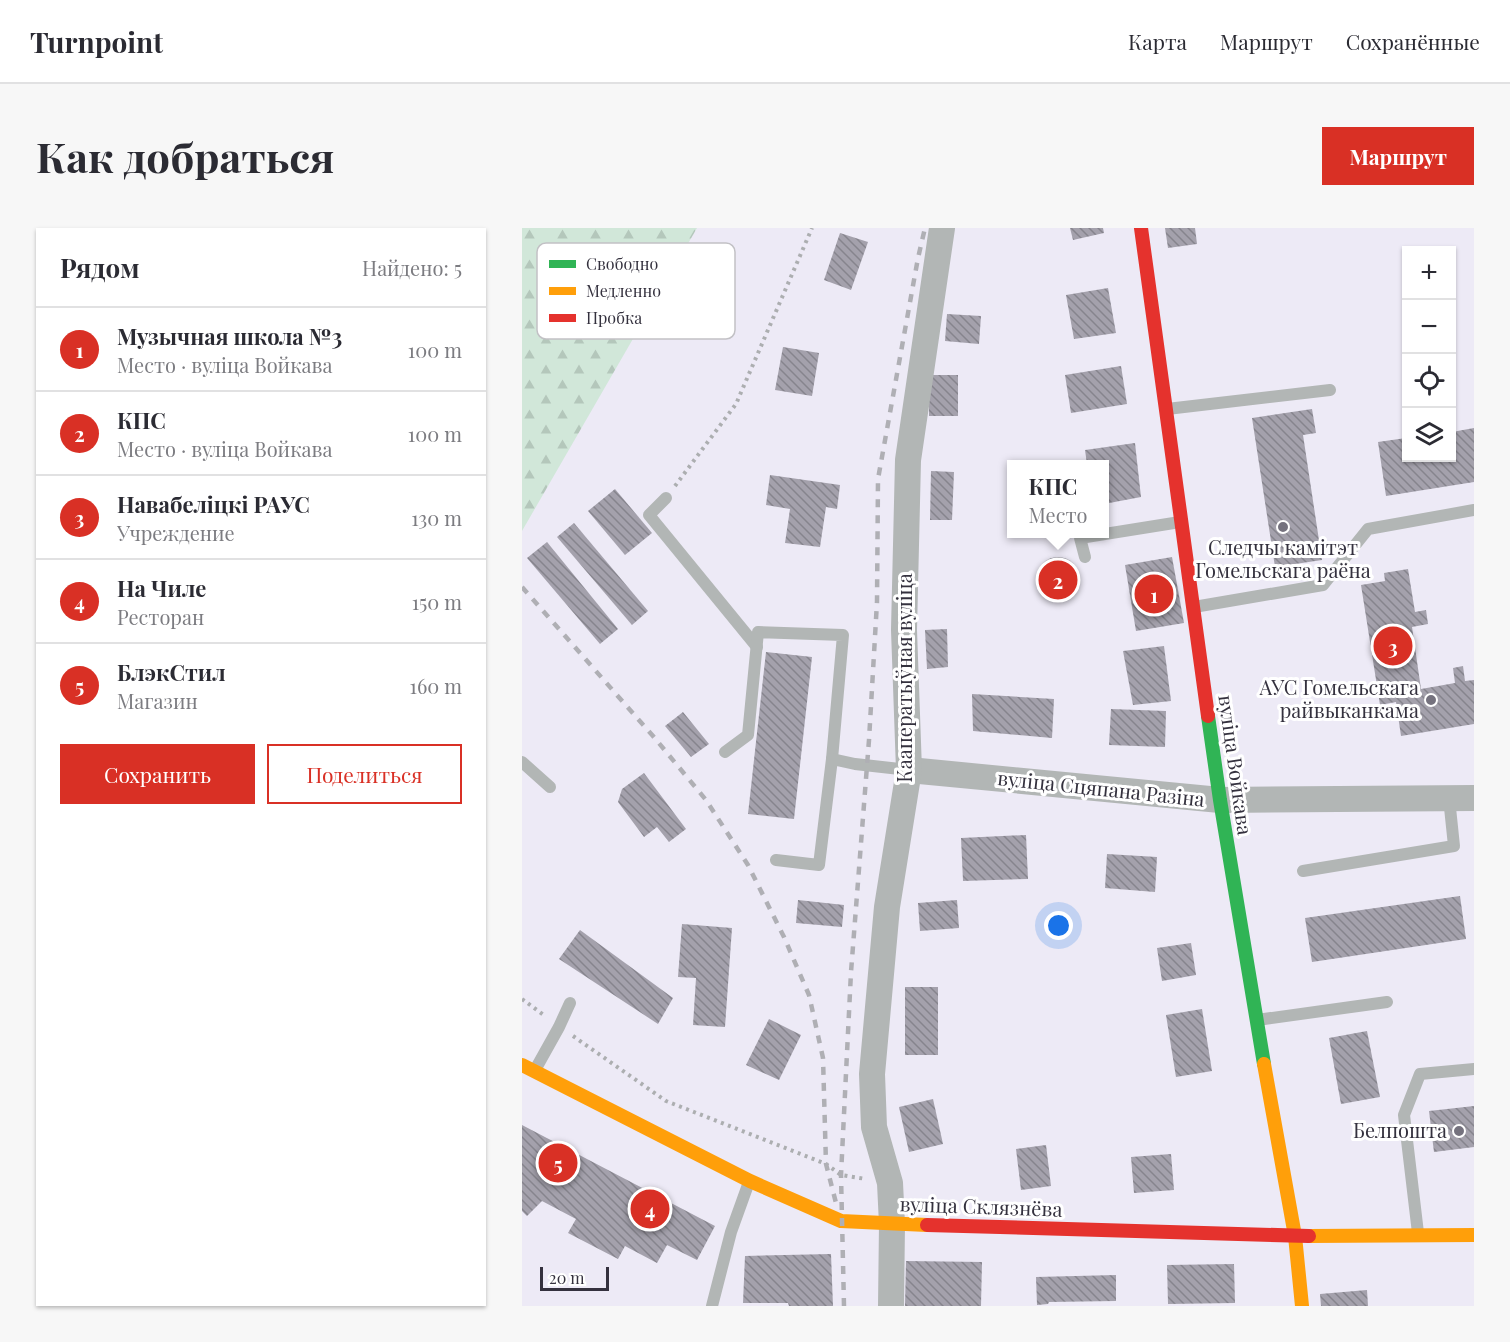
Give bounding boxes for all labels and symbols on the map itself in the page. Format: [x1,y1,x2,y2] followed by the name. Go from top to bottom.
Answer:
[537,243,735,339] legend
[586,253,658,274] text: Свободно
[586,280,661,301] text: Медленно
[586,307,642,328] text: Пробка
[1276,520,1290,534] marker: Следчы камітэт Гомельскага раёна
[1195,533,1371,583] place label: Следчы камітэт Гомельскага раёна
[1038,558,1078,602] pin: 2
[1134,572,1174,616] pin: 1
[890,573,917,783] street label: Кааператыўная вуліца
[1374,624,1412,668] pin: 3
[1258,673,1419,723] place label: АУС Гомельскага райвыканкама
[1213,693,1260,837] street label: вуліца Войкава
[1424,693,1438,707] marker: АУС Гомельскага райвыканкама
[996,763,1206,812] street label: вуліца Сцяпана Разіна
[1044,911,1073,940] your location
[1353,1116,1447,1143] place label: Белпошта
[1452,1124,1466,1138] marker: Белпошта
[538,1140,578,1186] pin: 5
[630,1186,670,1232] pin: 4
[899,1189,1063,1222] street label: вуліца Склязнёва
[540,1264,609,1292] scale bar

